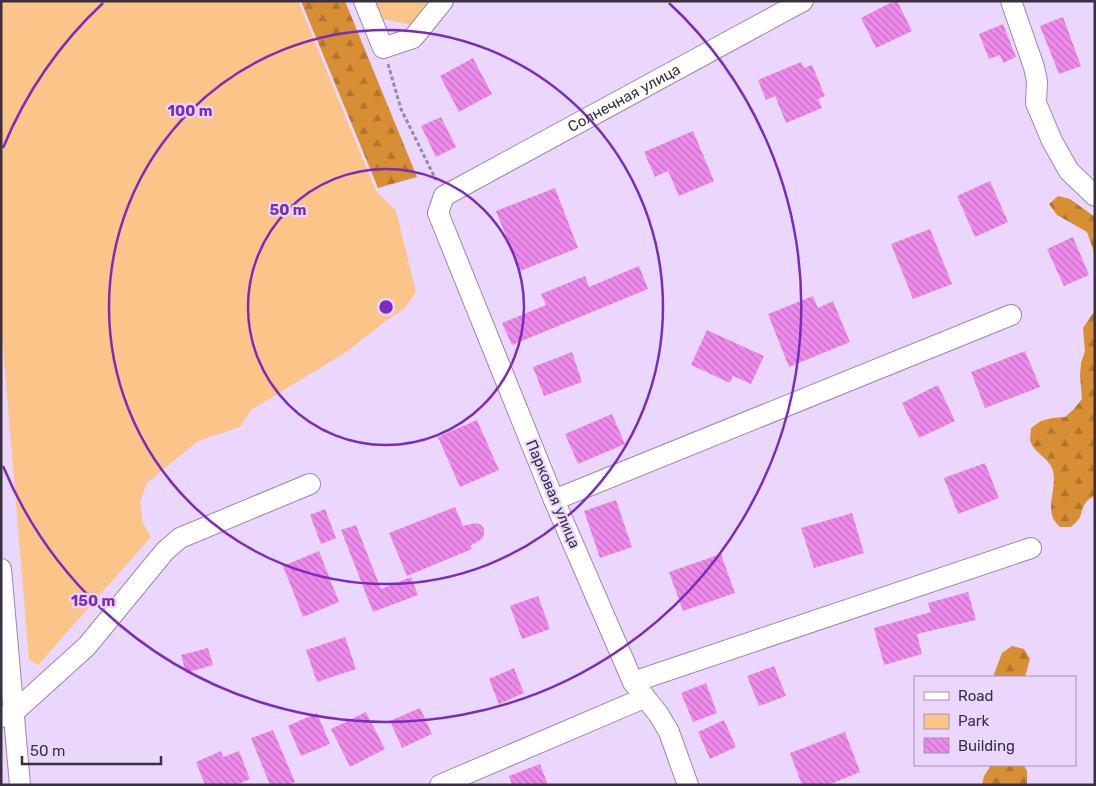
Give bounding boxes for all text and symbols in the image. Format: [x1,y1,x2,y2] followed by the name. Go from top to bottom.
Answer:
[565,60,684,136] street label: Солнечная улица
[168,102,212,120] text: 100 m
[270,201,306,219] text: 50 m
[377,298,395,316] centre of rings
[522,437,584,551] street label: Парковая улица
[71,592,115,610] text: 150 m
[914,676,1076,766] legend
[958,687,994,705] text: Road
[958,712,989,730] text: Park
[22,734,161,766] scale bar
[958,737,1015,755] text: Building
[30,742,65,760] text: 50 m

